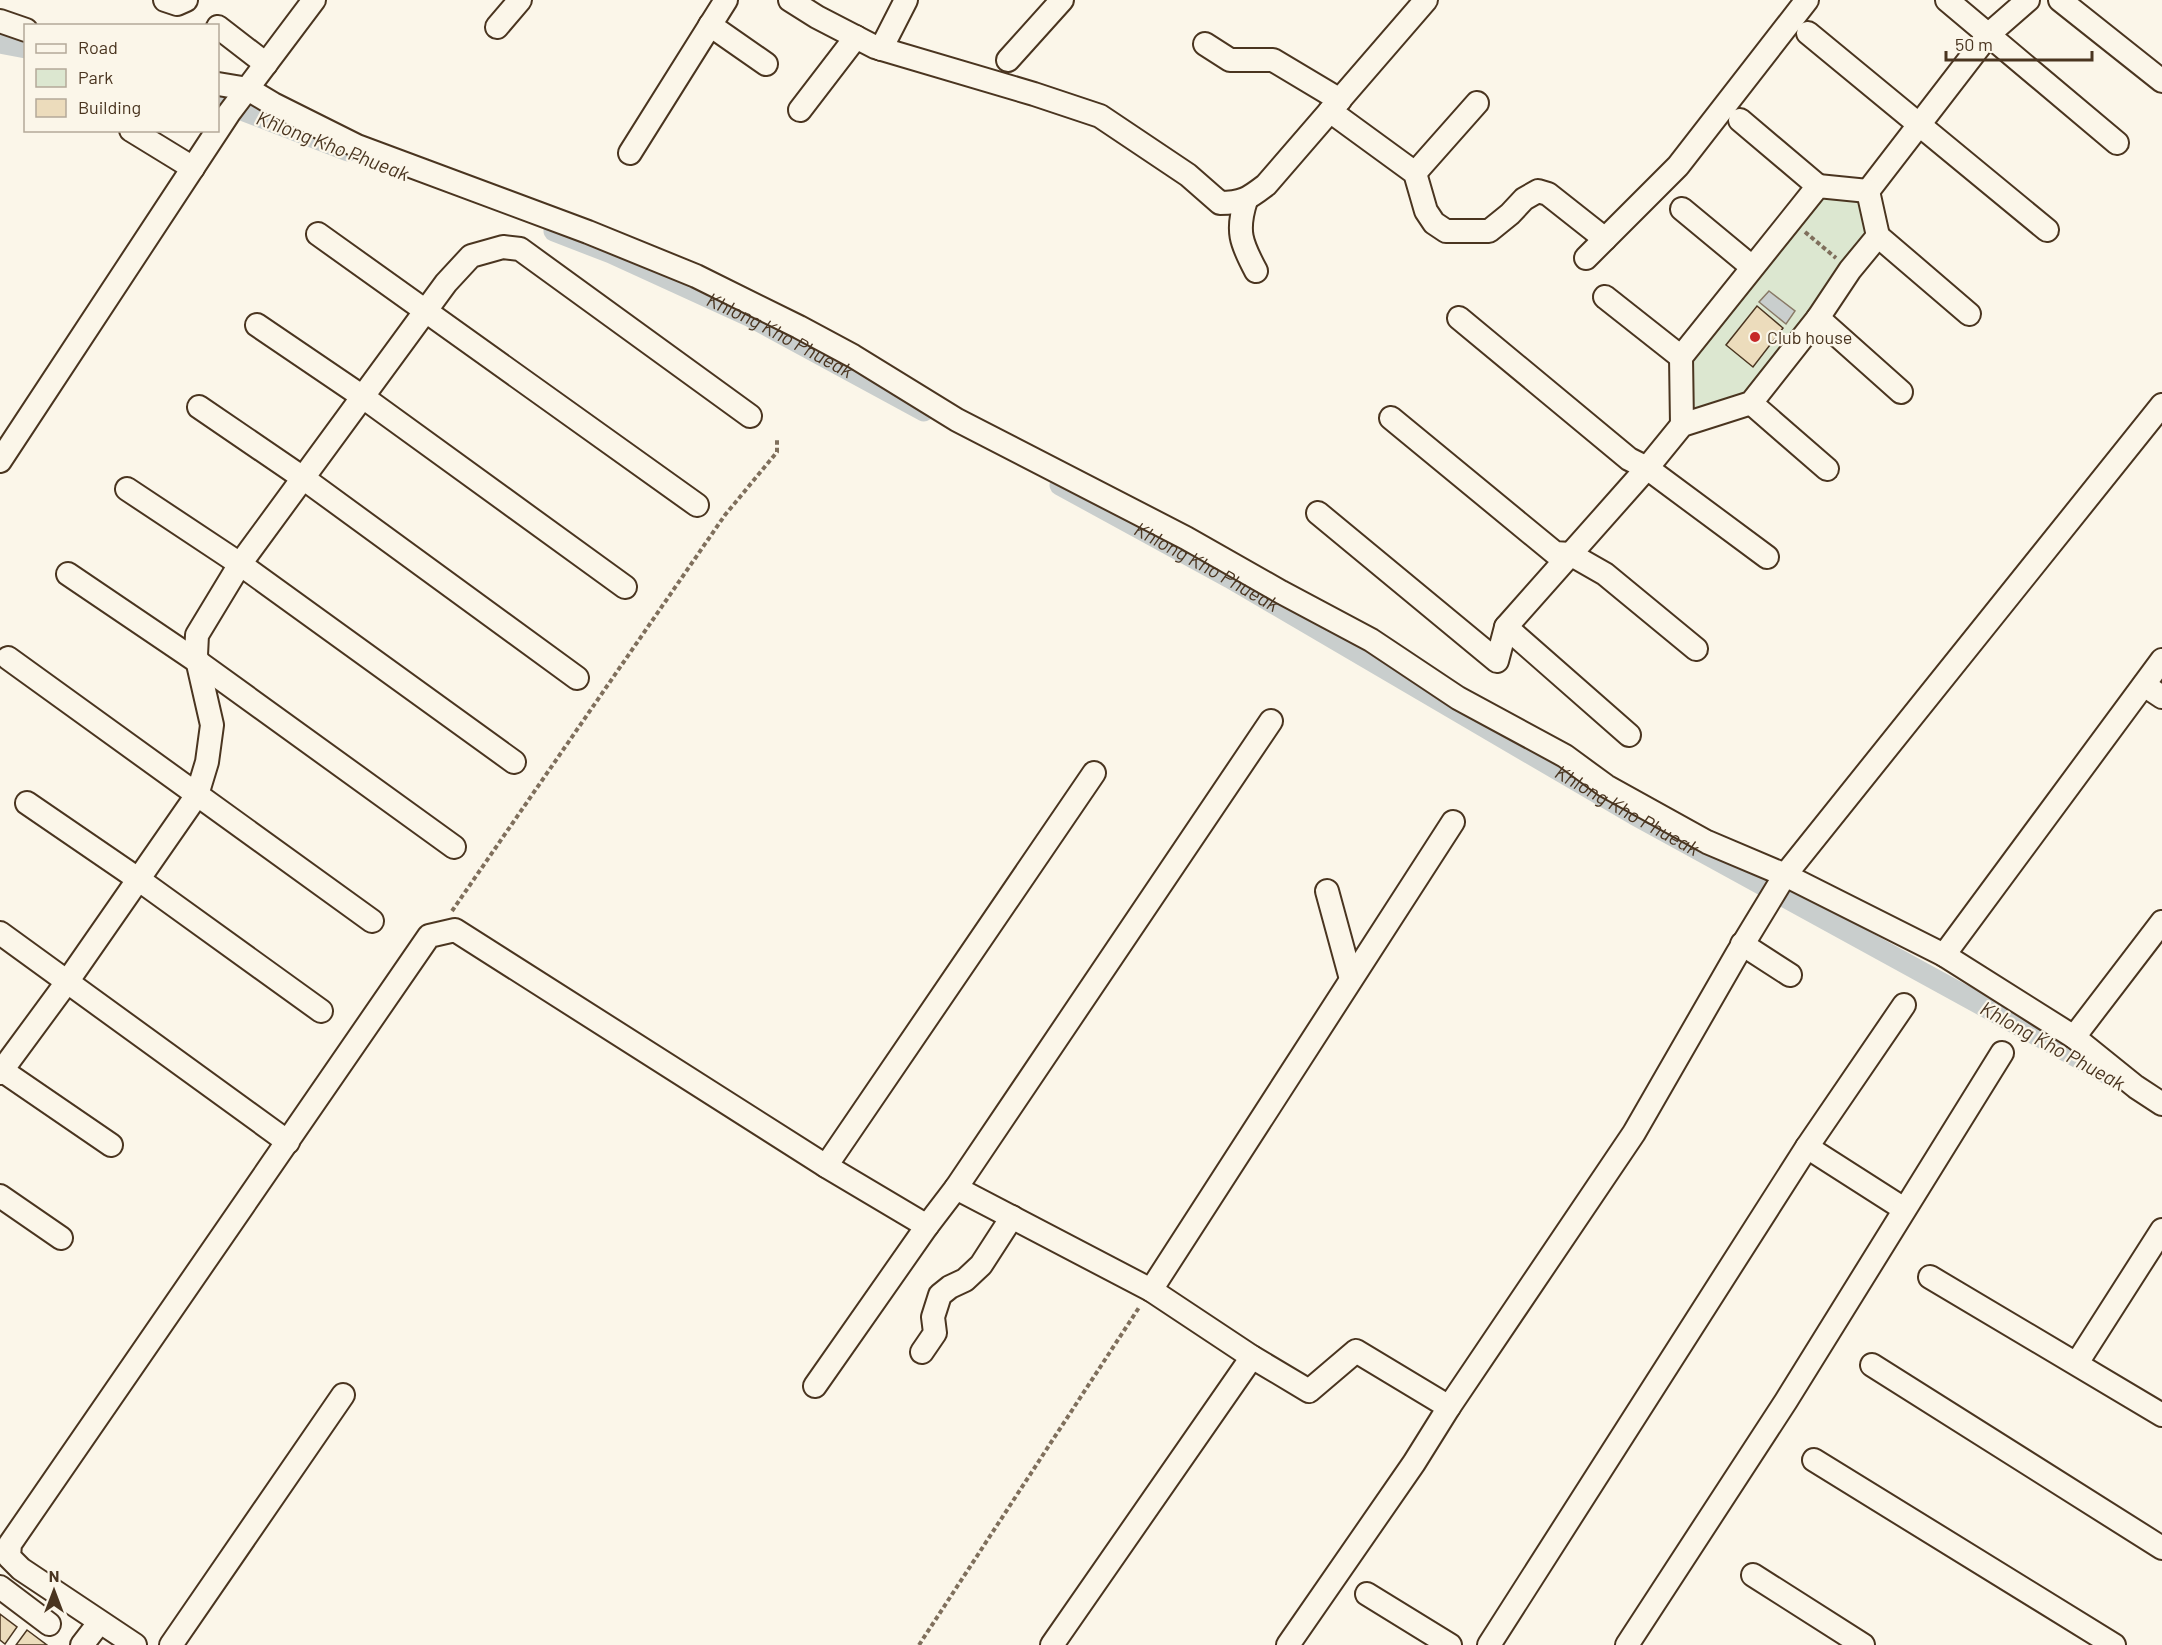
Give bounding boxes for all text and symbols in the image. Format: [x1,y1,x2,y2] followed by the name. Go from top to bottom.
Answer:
[24,24,219,132] legend
[1946,24,2092,62] scale bar
[1955,33,1993,55] text: 50 m
[78,36,118,58] text: Road
[78,66,113,88] text: Park
[78,96,141,118] text: Building
[253,105,413,185] water label: Khlong Kho Phueak
[703,287,858,383] water label: Khlong Kho Phueak
[1767,326,1852,348] place label: Club house
[1748,330,1762,344] marker: Club house
[1131,516,1284,616] water label: Khlong Kho Phueak
[1551,759,1704,860] water label: Khlong Kho Phueak
[1976,995,2130,1095] water label: Khlong Kho Phueak
[24,1561,84,1621] north arrow
[49,1566,59,1585] text: N

